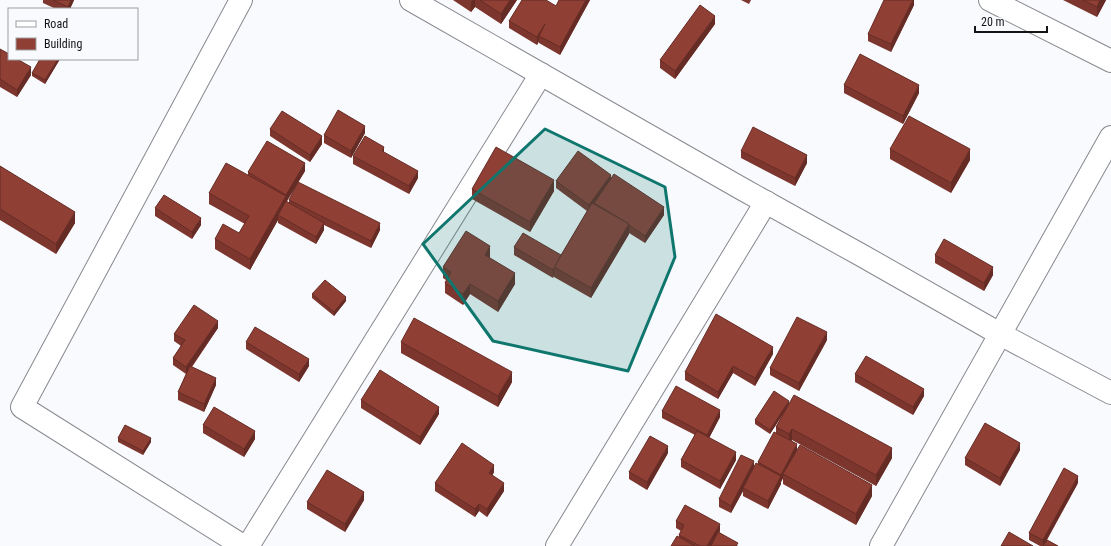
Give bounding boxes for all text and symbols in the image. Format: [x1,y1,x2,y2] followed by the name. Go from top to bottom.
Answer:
[8,8,138,60] legend
[975,8,1047,34] scale bar
[981,15,1005,29] text: 20 m
[44,17,68,31] text: Road
[44,37,82,51] text: Building

